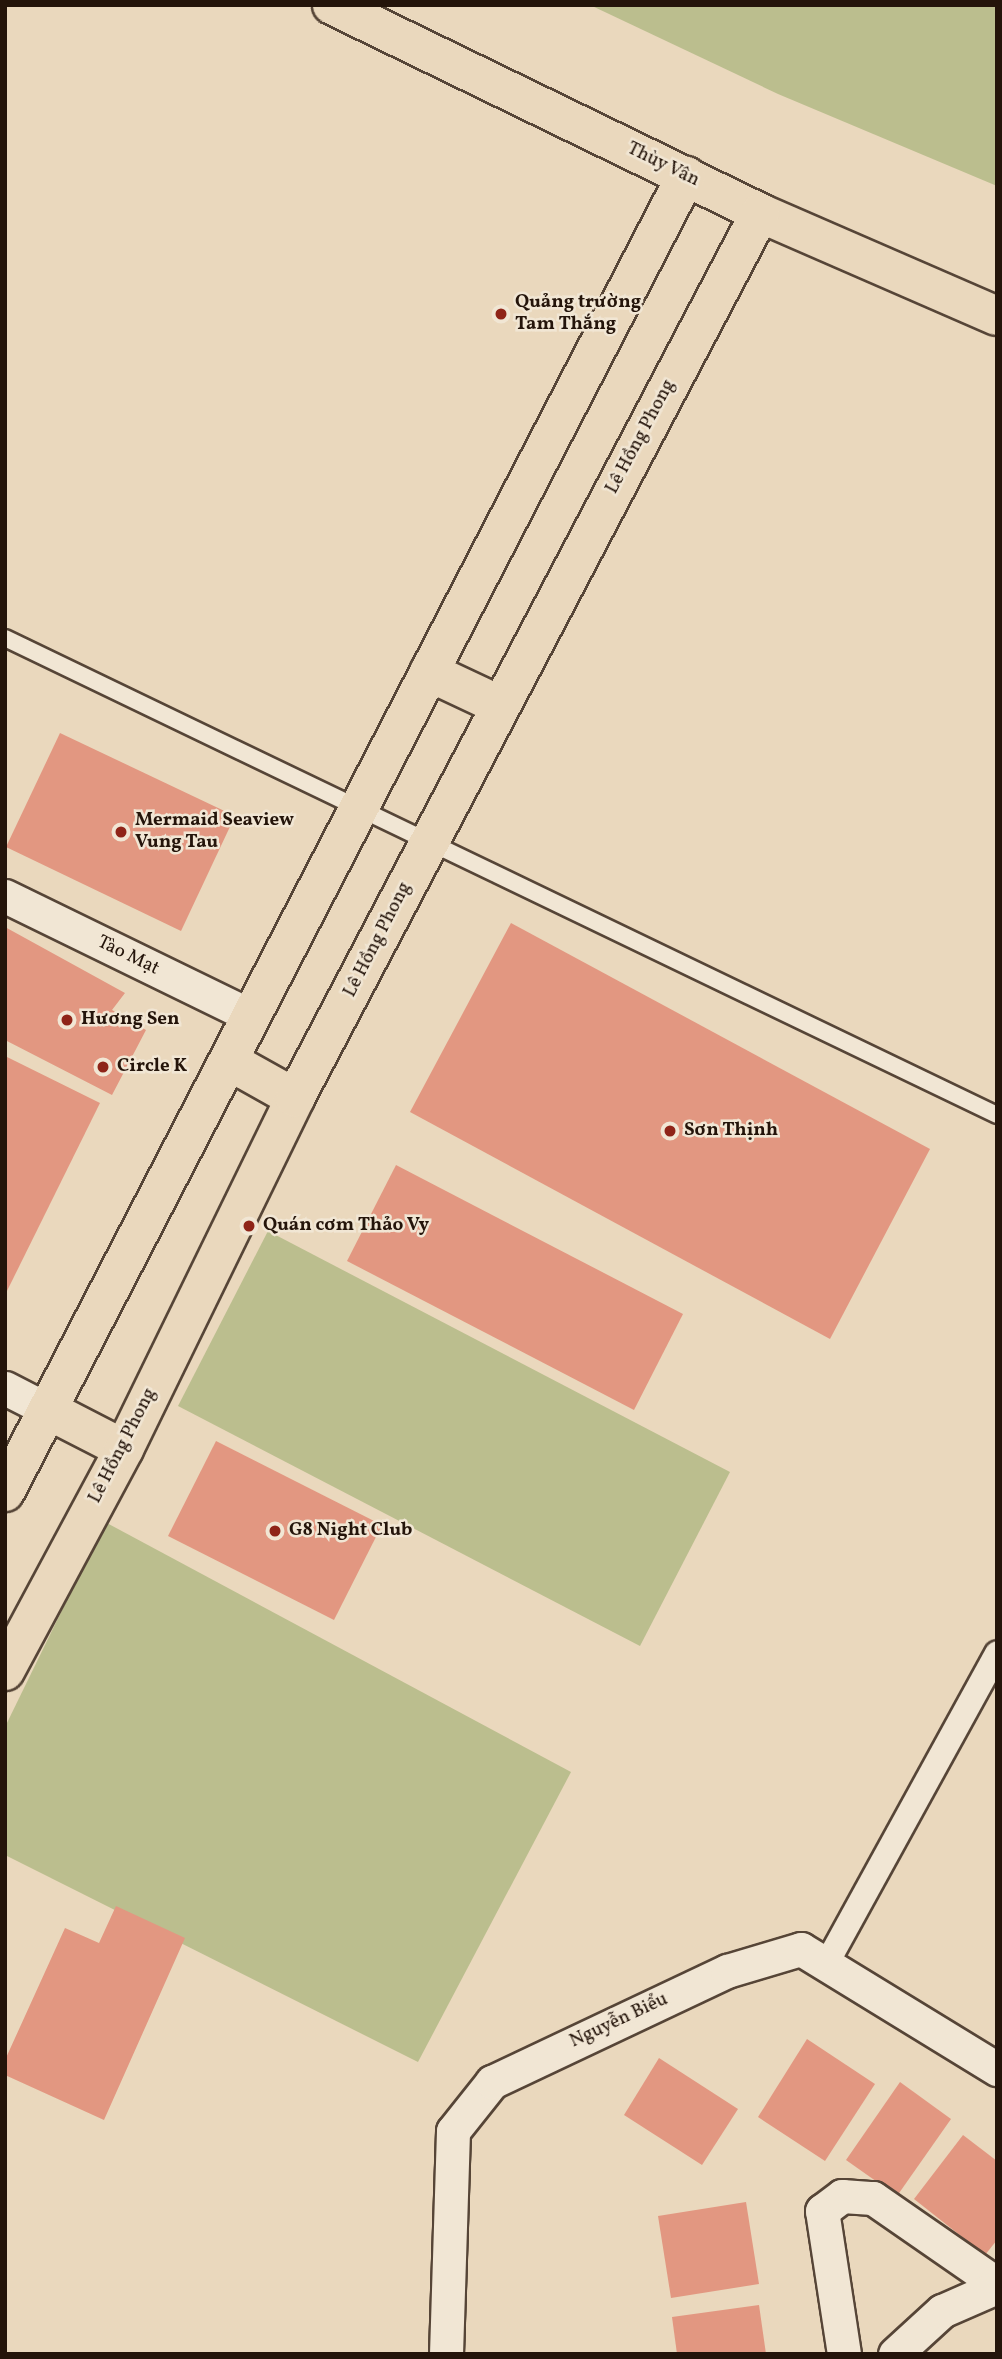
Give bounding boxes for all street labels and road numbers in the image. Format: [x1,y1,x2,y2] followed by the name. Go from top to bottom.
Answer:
[623,137,703,193] street label: Thùy Vân
[601,376,681,498] street label: Lê Hồng Phong
[339,879,417,1001] street label: Lê Hồng Phong
[93,931,163,981] street label: Tào Mạt
[84,1385,162,1507] street label: Lê Hồng Phong
[566,1988,672,2054] street label: Nguyễn Biểu

